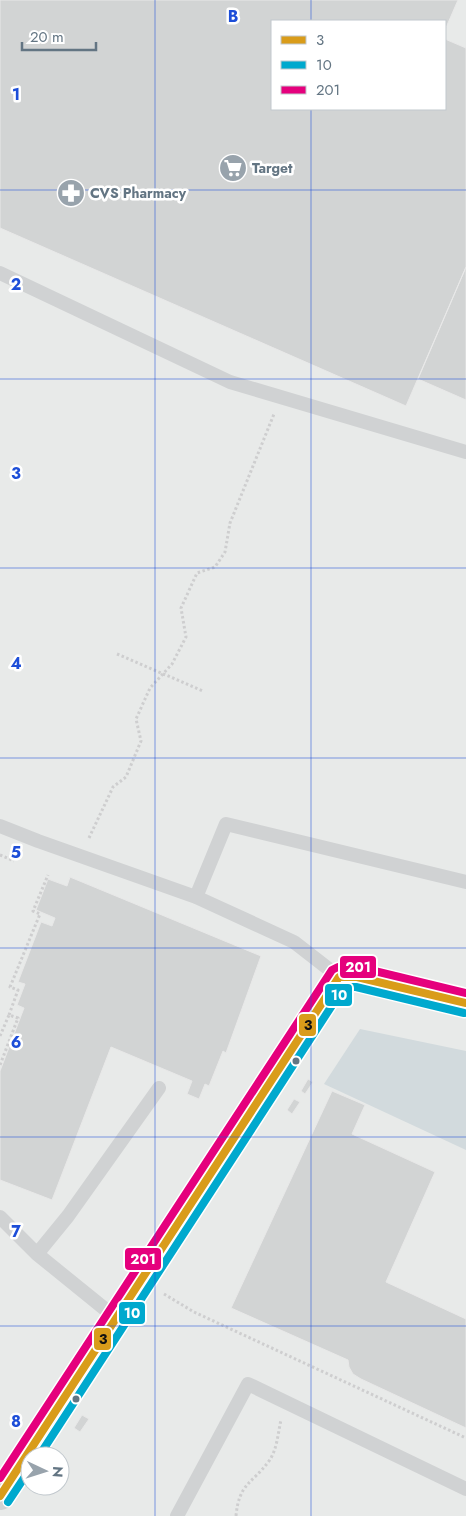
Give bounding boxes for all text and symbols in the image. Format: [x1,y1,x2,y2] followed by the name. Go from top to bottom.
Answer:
[228,5,238,28] text: B
[22,20,96,52] scale bar
[271,20,446,110] legend
[30,26,64,48] text: 20 m
[316,29,324,51] text: 3
[316,54,332,76] text: 10
[316,79,340,101] text: 201
[12,83,20,106] text: 1
[218,153,248,183] supermarket icon: Target
[252,158,293,178] place label: Target
[56,178,86,208] pharmacy icon: CVS Pharmacy
[90,183,187,203] place label: CVS Pharmacy
[11,273,21,296] text: 2
[11,462,21,485] text: 3
[10,652,22,675] text: 4
[11,841,21,864] text: 5
[339,955,377,979] line badge: 201
[345,957,371,977] text: 201
[324,983,353,1007] line badge: 10
[331,985,347,1005] text: 10
[298,1013,317,1037] line badge: 3
[304,1015,313,1035] text: 3
[11,1031,21,1054] text: 6
[291,1056,301,1066] unlabelled marker
[11,1220,21,1243] text: 7
[124,1247,162,1271] line badge: 201
[130,1249,156,1269] text: 201
[118,1301,146,1325] line badge: 10
[124,1303,140,1323] text: 10
[93,1327,112,1351] line badge: 3
[99,1329,108,1349] text: 3
[71,1394,81,1404] unlabelled marker
[11,1410,21,1433] text: 8
[20,1446,70,1496] north arrow
[48,1466,68,1478] text: N

